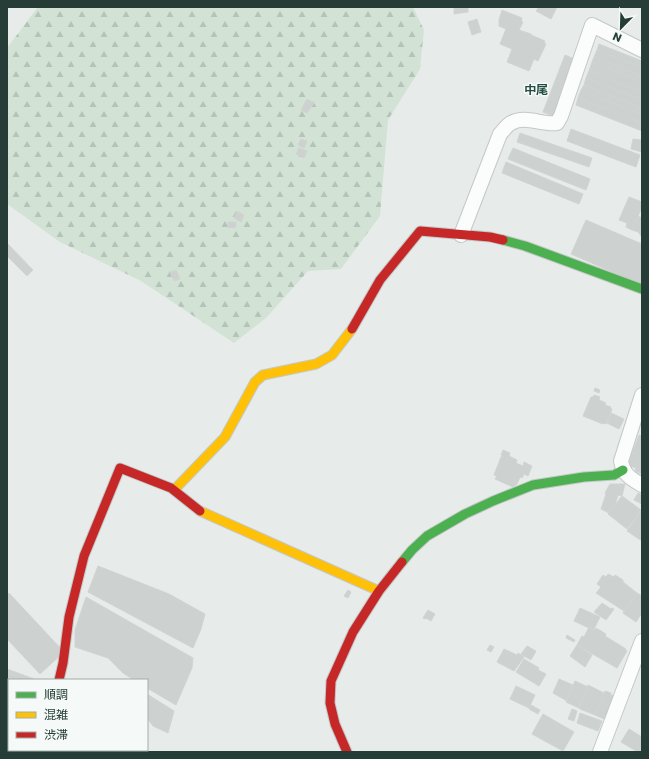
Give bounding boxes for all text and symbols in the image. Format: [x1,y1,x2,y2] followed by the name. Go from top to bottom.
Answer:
[601,8,641,48] north arrow
[610,28,624,46] text: N
[524,81,548,98] district label: 中尾
[8,679,148,751] legend
[44,686,68,703] text: 順調
[44,706,68,723] text: 混雑
[44,726,68,743] text: 渋滞

